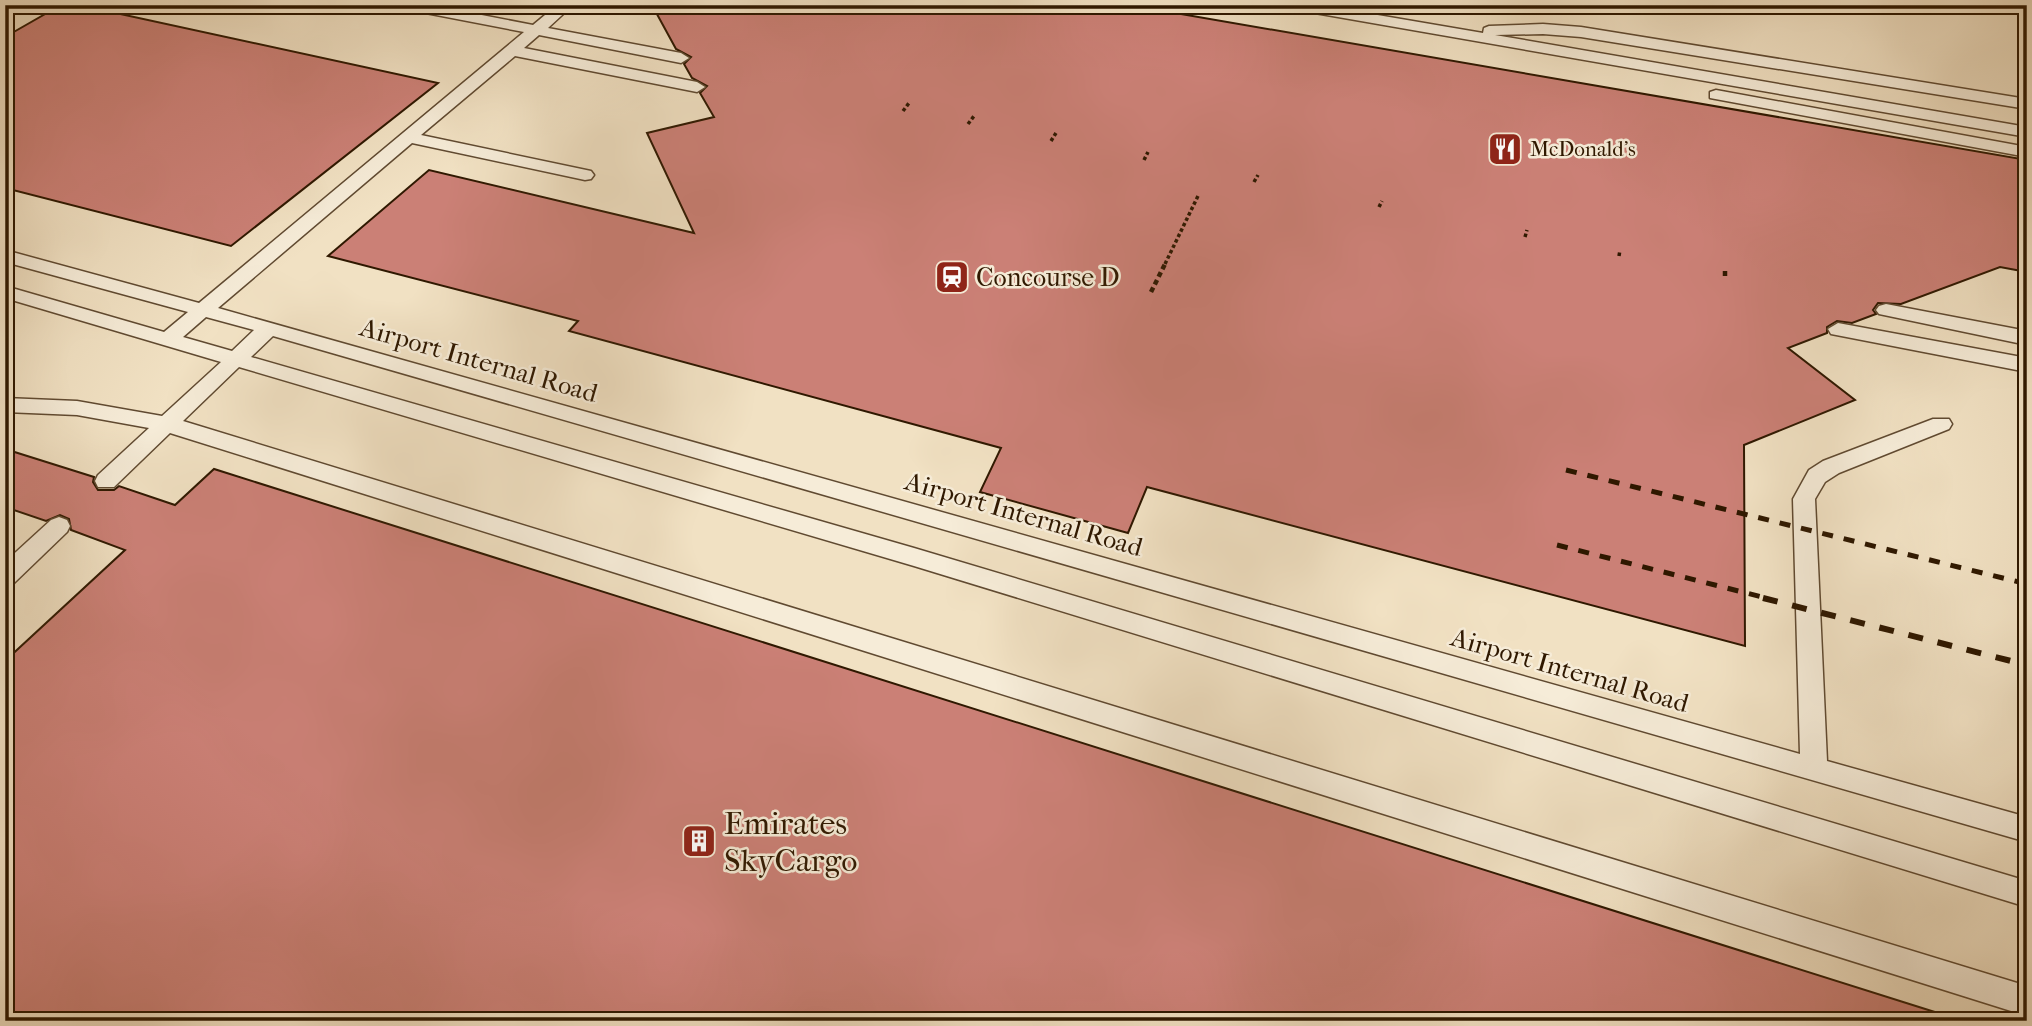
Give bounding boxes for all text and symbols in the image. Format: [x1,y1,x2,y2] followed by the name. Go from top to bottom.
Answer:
[1486,130,1524,168] restaurant icon: McDonald's
[1530,137,1636,161] place label: McDonald's
[933,258,971,296] station icon: Concourse D
[976,262,1120,293] place label: Concourse D
[356,311,602,409] street label: Airport Internal Road
[901,465,1147,563] street label: Airport Internal Road
[1447,621,1693,719] street label: Airport Internal Road
[724,805,857,879] place label: Emirates SkyCargo
[680,822,718,860] building icon: Emirates SkyCargo

